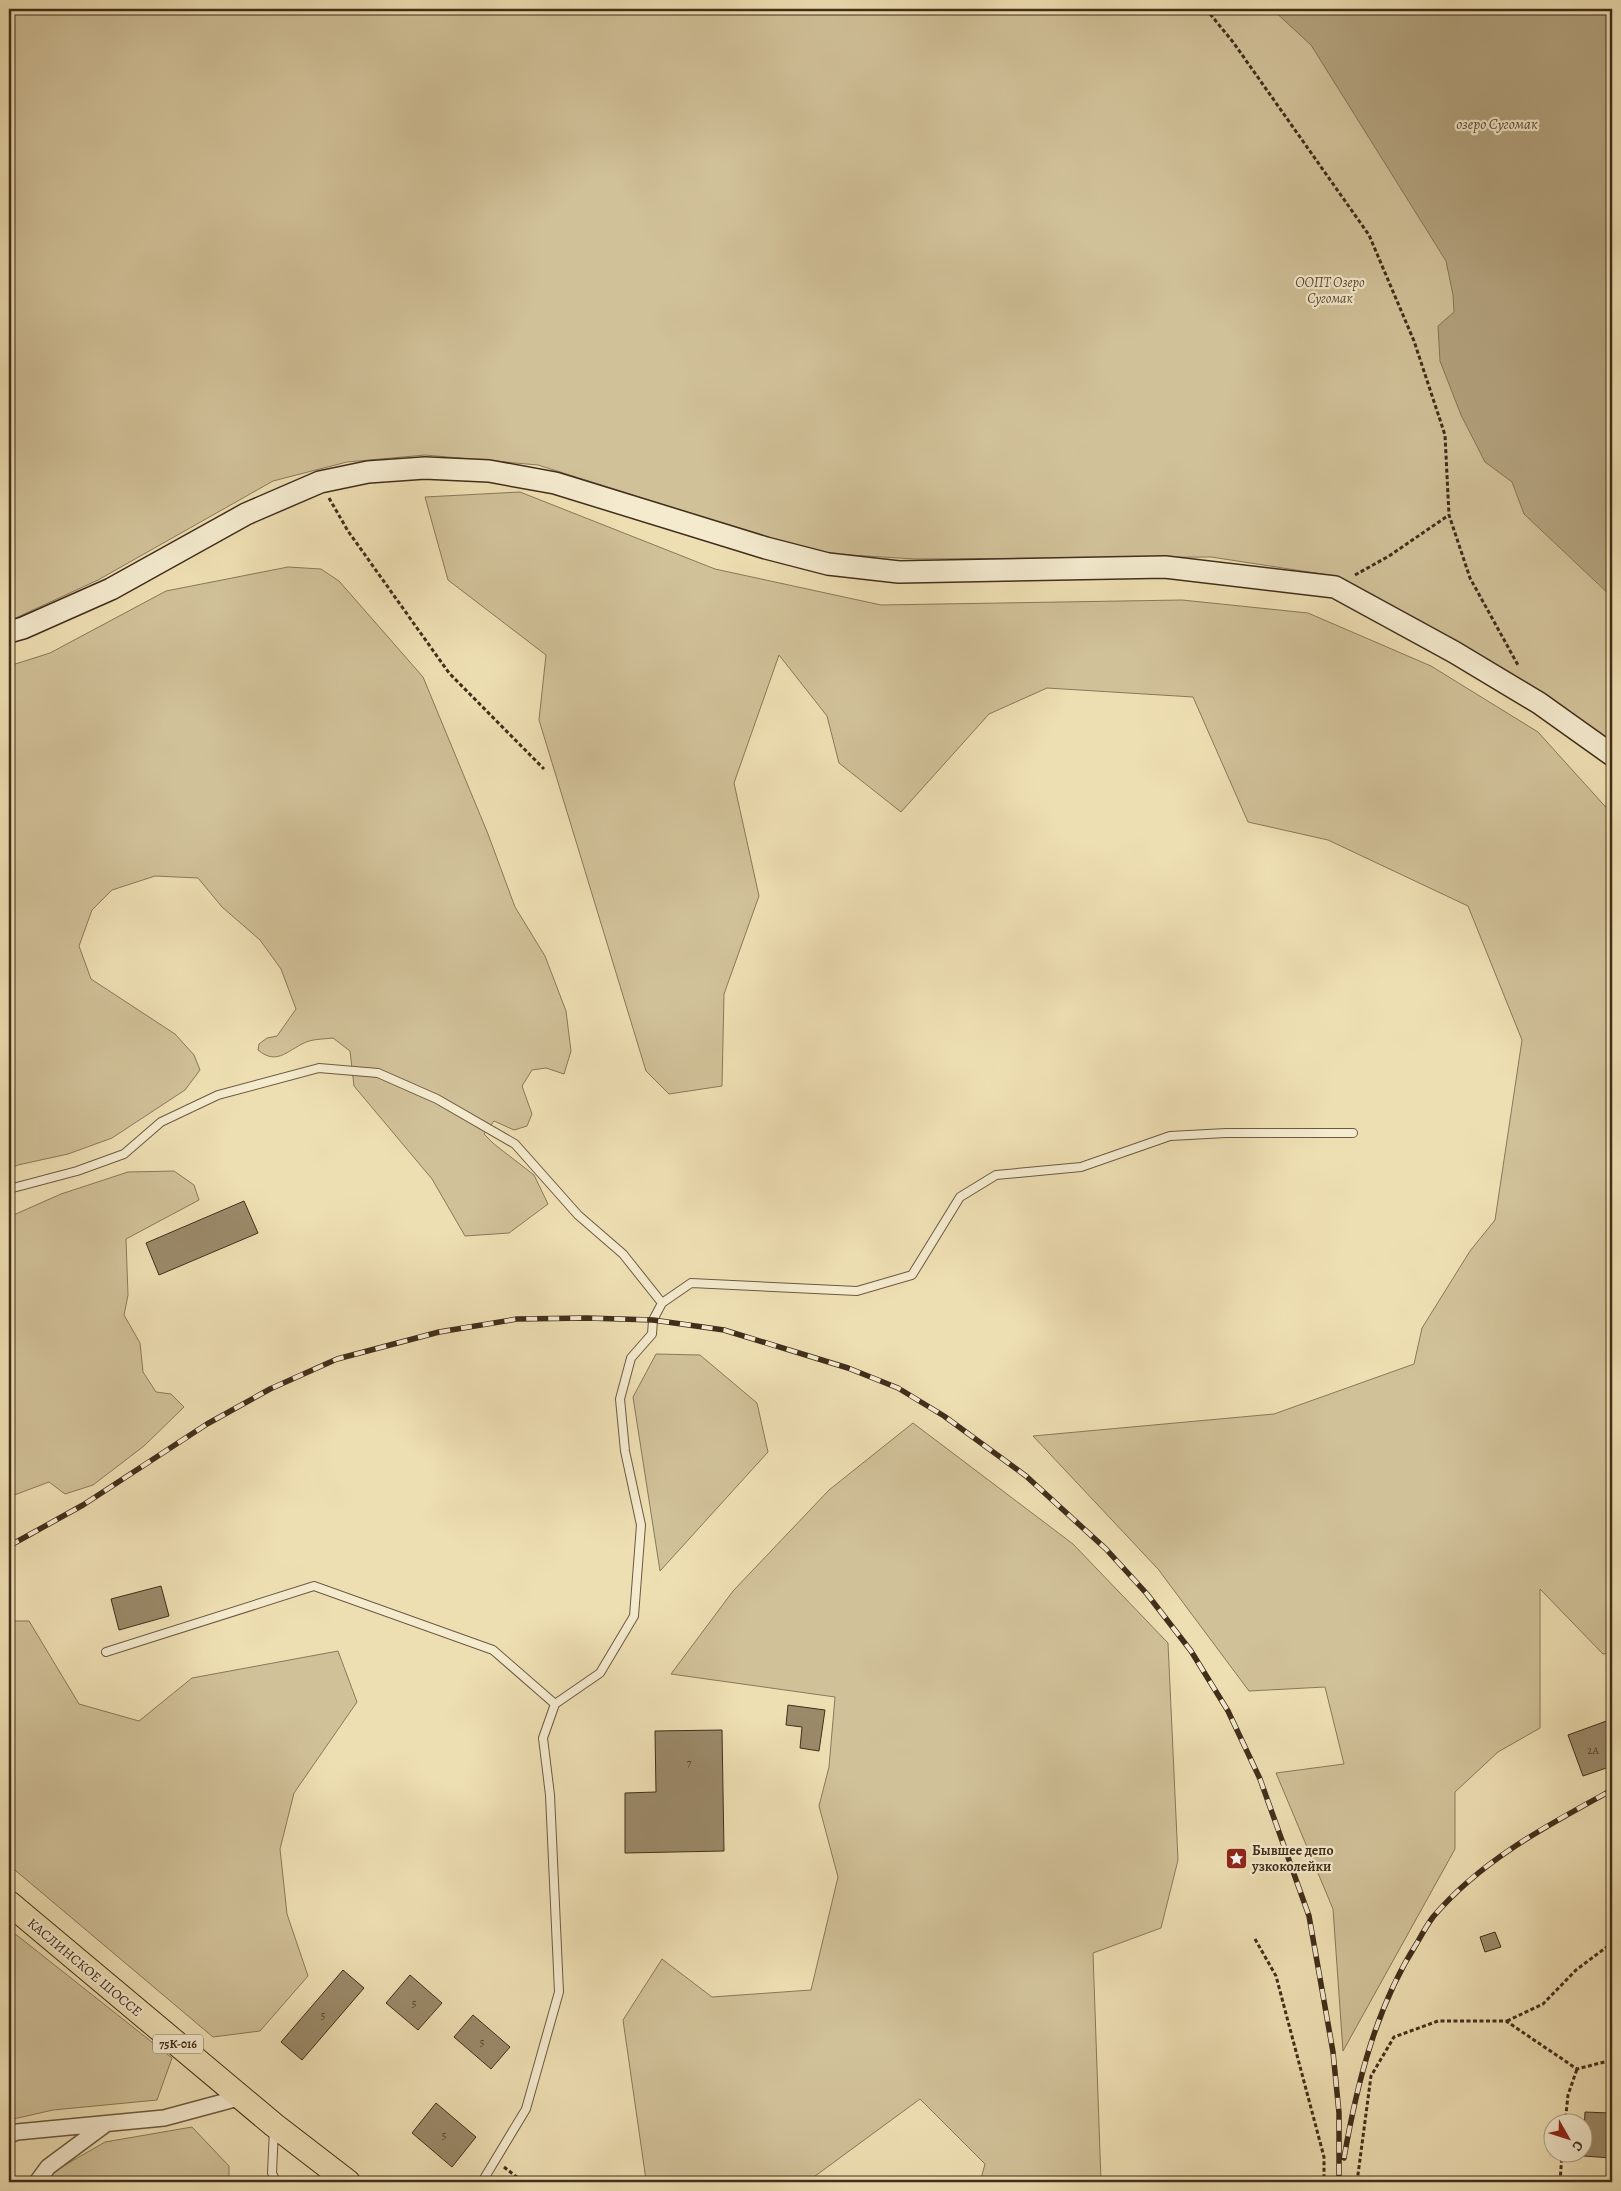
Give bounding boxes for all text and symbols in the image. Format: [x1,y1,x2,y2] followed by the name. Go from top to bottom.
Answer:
[1456,114,1538,134] water label: озеро Сугомак
[1295,273,1365,308] park label: ООПТ Озеро Сугомак
[1587,1743,1599,1758] house number: 2А
[687,1755,692,1770] house number: 7
[1251,1841,1334,1876] place label: Бывшее депо узкоколейки
[1224,1846,1248,1870] place icon: Бывшее депо узкоколейки
[23,1914,146,2021] street label: КАСЛИНСКОЕ ШОССЕ
[412,1996,417,2011] house number: 5
[321,2008,326,2023] house number: 5
[153,2035,203,2054] road number: 75К-016
[480,2035,485,2050] house number: 5
[1544,2114,1594,2164] north arrow
[442,2128,447,2143] house number: 5
[1567,2137,1588,2155] text: С

